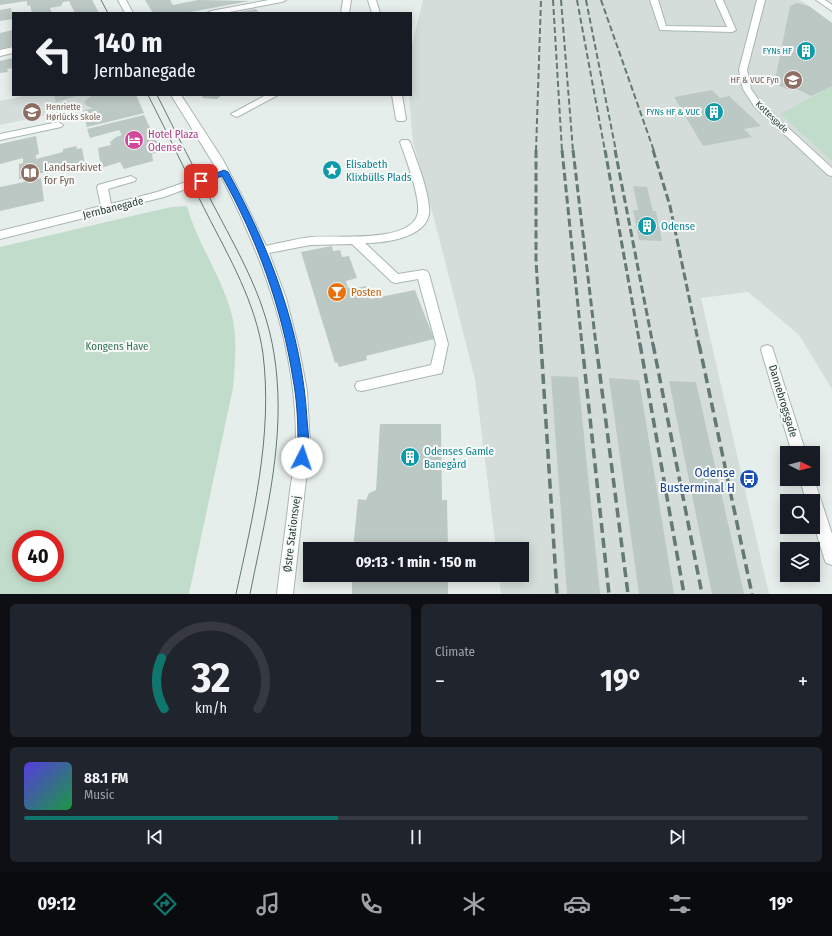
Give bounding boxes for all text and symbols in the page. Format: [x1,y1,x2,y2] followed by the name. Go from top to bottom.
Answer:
[94,26,163,59] text: 140 m
[28,28,80,80] icon: left
[795,40,817,62] building icon: FYNs HF
[763,46,792,56] place label: FYNs HF
[94,60,196,82] text: Jernbanegade
[782,69,804,91] school or university icon: HF & VUC Fyn
[730,75,779,85] place label: HF & VUC Fyn
[754,99,791,135] street label: Kottesgade
[21,101,43,123] school or university icon: Henriette Hørlücks Skole
[703,101,725,123] building icon: FYNs HF & VUC
[46,102,101,122] place label: Henriette Hørlücks Skole
[646,107,700,117] place label: FYNs HF & VUC
[148,128,198,154] place label: Hotel Plaza Odense
[123,129,145,151] hotel icon: Hotel Plaza Odense
[346,158,412,184] place label: Elisabeth Klixbülls Plads
[321,159,343,181] place icon: Elisabeth Klixbülls Plads
[44,161,102,187] place label: Landsarkivet for Fyn
[19,162,41,184] library icon: Landsarkivet for Fyn
[184,164,218,198] pin
[190,170,212,192] icon: arrive
[81,194,145,222] street label: Jernbanegade
[636,215,658,237] building icon: Odense
[661,220,695,233] place label: Odense
[326,281,348,303] bar icon: Posten
[351,286,382,299] place label: Posten
[86,340,148,353] park label: Kongens Have
[766,363,800,439] street label: Dannebrogsgade
[281,437,323,479] position arrow
[424,445,494,471] place label: Odenses Gamle Banegård
[399,446,421,468] building icon: Odenses Gamle Banegård
[780,446,820,486] north arrow
[780,446,820,582] map controls
[660,465,735,495] place label: Odense Busterminal H
[738,468,760,490] bus stop icon: Odense Busterminal H
[780,494,820,534] button: search
[281,495,303,573] street label: Østre Stationsvej
[12,530,64,582] speed limit sign: 40
[780,542,820,582] button: layers
[356,553,476,571] text: 09:13 · 1 min · 150 m
[435,644,475,659] text: Climate
[190,652,230,702] text: 32
[600,663,643,699] text: 19°
[435,668,445,695] text: −
[798,668,808,695] text: +
[195,699,226,716] text: km/h
[84,769,128,787] text: 88.1 FM
[84,787,114,802] text: Music
[144,826,166,848] icon: previous
[405,826,427,848] icon: pause
[666,826,688,848] icon: next
[151,890,179,918] icon: directions
[254,890,282,918] icon: music
[357,890,385,918] icon: phone
[460,890,488,918] icon: climate
[563,890,591,918] icon: car
[666,890,694,918] icon: filters
[38,893,76,915] text: 09:12
[769,893,794,915] text: 19°

